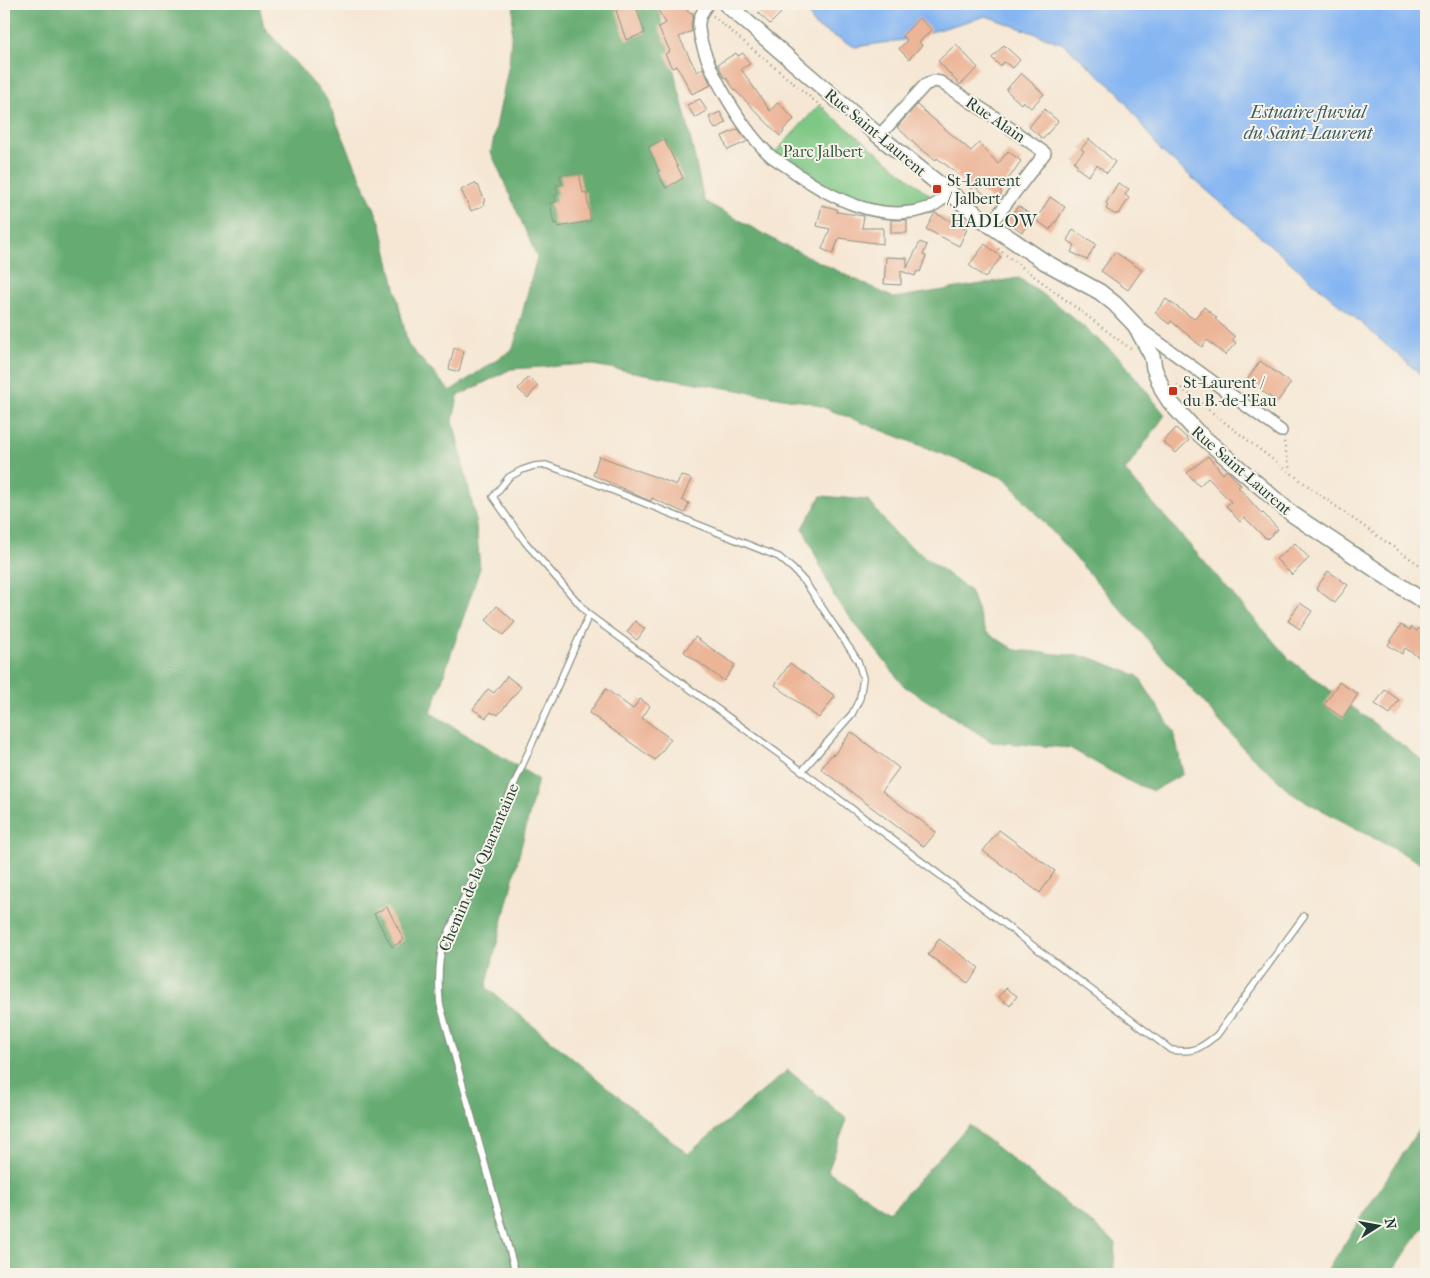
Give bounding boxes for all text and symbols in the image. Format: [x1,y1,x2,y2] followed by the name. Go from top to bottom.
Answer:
[821,84,931,181] street label: Rue Saint-Laurent
[962,93,1030,147] street label: Rue Alain
[1244,102,1374,144] water label: Estuaire fluvial du Saint-Laurent
[783,142,864,161] park label: Parc Jalbert
[946,171,1021,208] place label: St-Laurent / Jalbert
[931,183,943,195] marker: St-Laurent / Jalbert
[950,211,1038,232] district label: HADLOW
[1183,373,1276,410] place label: St-Laurent / du B.-de-l'Eau
[1167,385,1179,397] marker: St-Laurent / du B.-de-l'Eau
[1188,422,1296,519] street label: Rue Saint-Laurent
[434,780,523,954] street label: Chemin de la Quarantaine
[1352,1200,1402,1250] north arrow
[1381,1217,1400,1231] text: N

